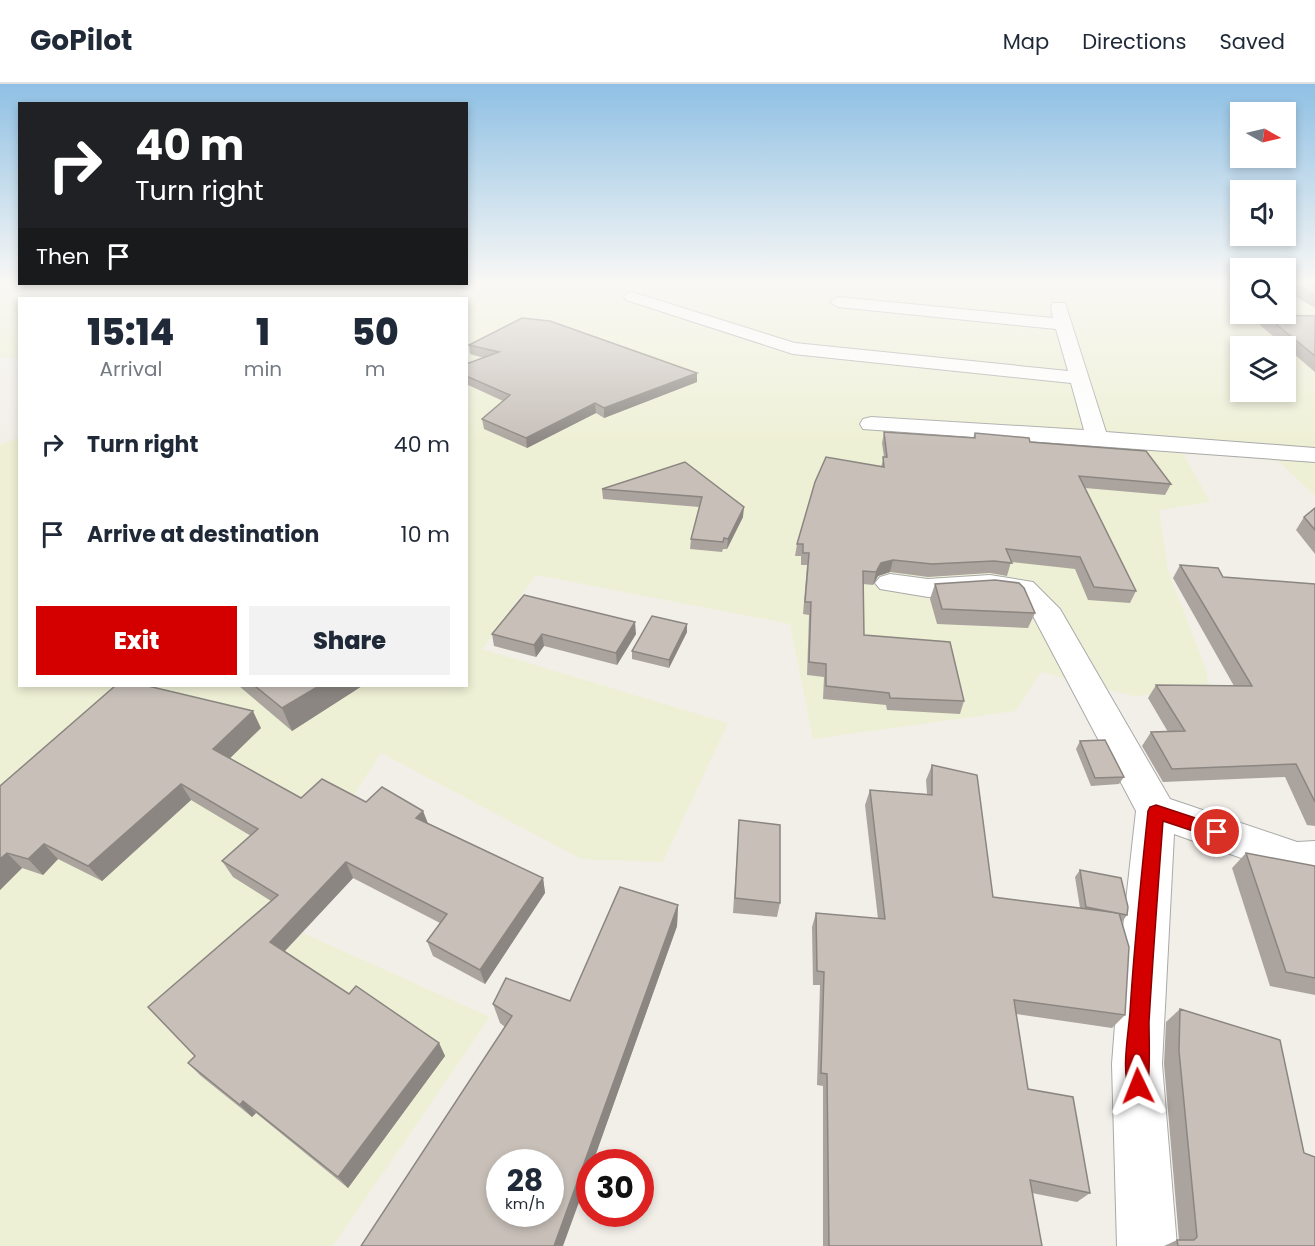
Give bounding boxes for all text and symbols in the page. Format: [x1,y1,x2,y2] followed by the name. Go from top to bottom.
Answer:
[30,21,132,60] text: GoPilot
[1003,27,1049,56] text: Map
[1082,27,1186,56] text: Directions
[1219,27,1285,56] text: Saved
[1230,102,1296,168] north arrow
[1230,102,1296,402] map controls
[135,116,244,175] text: 40 m
[36,126,114,204] icon: right
[135,172,264,209] text: Turn right
[1230,180,1296,246] button: sound
[102,240,135,273] icon: arrive
[36,241,90,272] text: Then
[1230,258,1296,324] button: search
[87,307,175,358] text: 15:14
[256,307,270,358] text: 1
[351,307,399,358] text: 50
[1230,336,1296,402] button: layers
[99,355,162,383] text: Arrival
[244,355,282,383] text: min
[365,355,385,383] text: m
[36,428,69,461] icon: right
[87,429,198,460] text: Turn right
[394,429,450,460] text: 40 m
[36,518,69,551] icon: arrive
[87,519,319,550] text: Arrive at destination
[401,519,450,550] text: 10 m
[36,606,237,675] button: Exit
[249,606,450,675] button: Share
[1191,806,1242,857] pin
[1200,815,1233,848] icon: arrive
[1106,1054,1170,1118] position arrow
[576,1149,654,1227] speed limit sign: 30
[507,1159,543,1202] text: 28
[505,1193,545,1214] text: km/h

